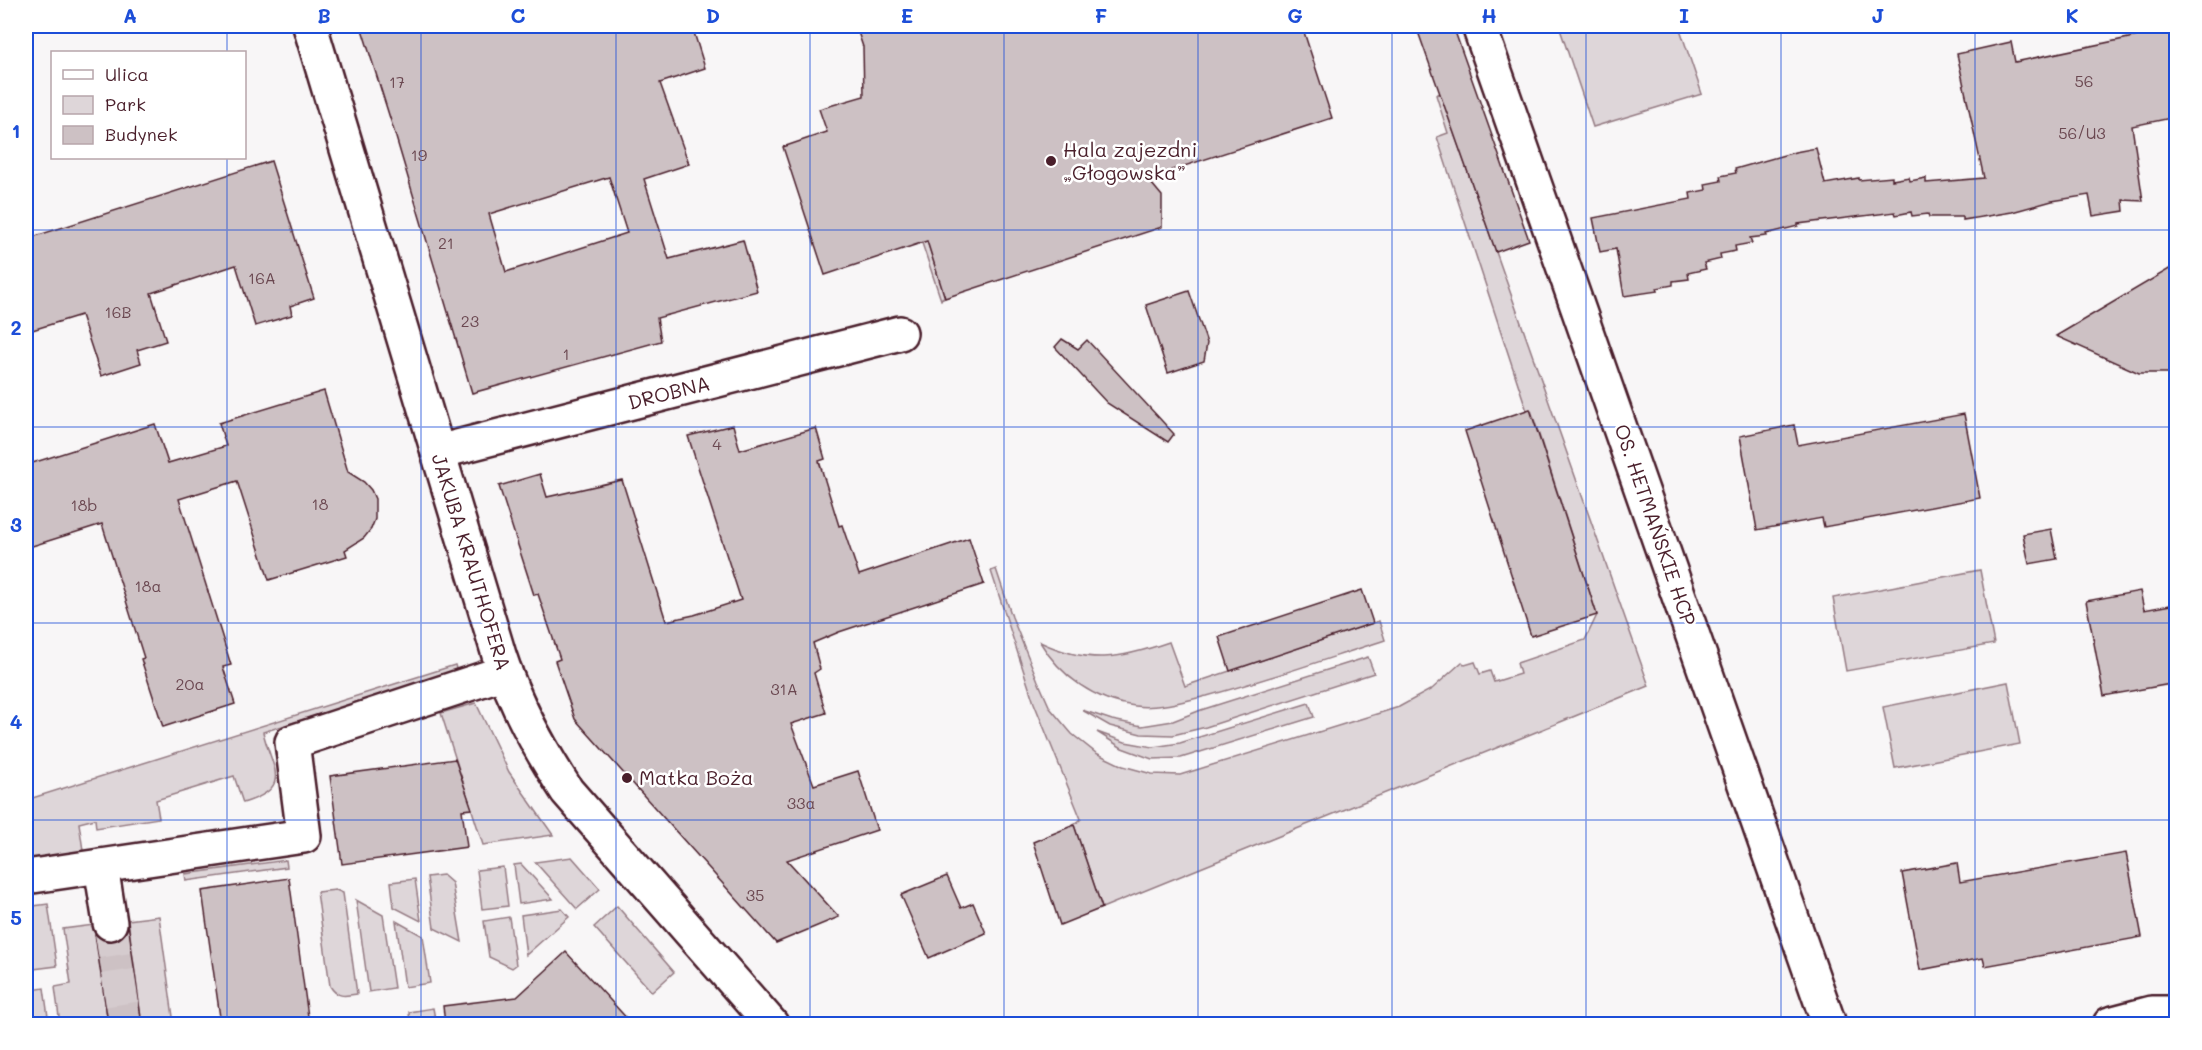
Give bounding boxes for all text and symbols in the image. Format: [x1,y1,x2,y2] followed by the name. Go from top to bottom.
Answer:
[123,2,137,28] text: A
[317,2,331,28] text: B
[511,2,526,28] text: C
[706,2,720,28] text: D
[901,2,913,28] text: E
[1095,2,1108,28] text: F
[1287,2,1303,28] text: G
[1481,2,1497,28] text: H
[1679,2,1689,28] text: I
[1871,2,1885,28] text: J
[2065,2,2079,28] text: K
[51,51,246,159] legend
[105,62,149,86] text: Ulica
[2075,70,2094,91] house number: 56
[389,71,405,92] house number: 17
[105,92,146,116] text: Park
[12,117,20,143] text: 1
[105,122,178,146] text: Budynek
[2058,122,2106,143] house number: 56/U3
[1063,136,1197,185] place label: Hala zajezdni „Głogowska”
[411,144,427,165] house number: 19
[1044,154,1058,168] marker: Hala zajezdni „Głogowska”
[438,232,454,253] house number: 21
[248,267,276,288] house number: 16A
[105,301,131,322] house number: 16B
[461,310,479,331] house number: 23
[10,314,22,340] text: 2
[562,343,570,364] house number: 1
[625,369,712,415] street label: DROBNA
[1609,420,1703,629] street label: OS. HETMAŃSKIE HCP
[712,433,722,454] house number: 4
[427,450,517,673] street label: JAKUBA KRAUTHOFERA
[312,493,329,514] house number: 18
[70,494,98,515] house number: 18b
[10,511,22,537] text: 3
[135,575,161,596] house number: 18a
[176,673,204,694] house number: 20a
[770,678,798,699] house number: 31A
[10,708,23,734] text: 4
[639,764,754,790] place label: Matka Boża
[620,771,634,785] marker: Matka Boża
[787,792,815,813] house number: 33a
[746,884,764,905] house number: 35
[10,904,22,930] text: 5

